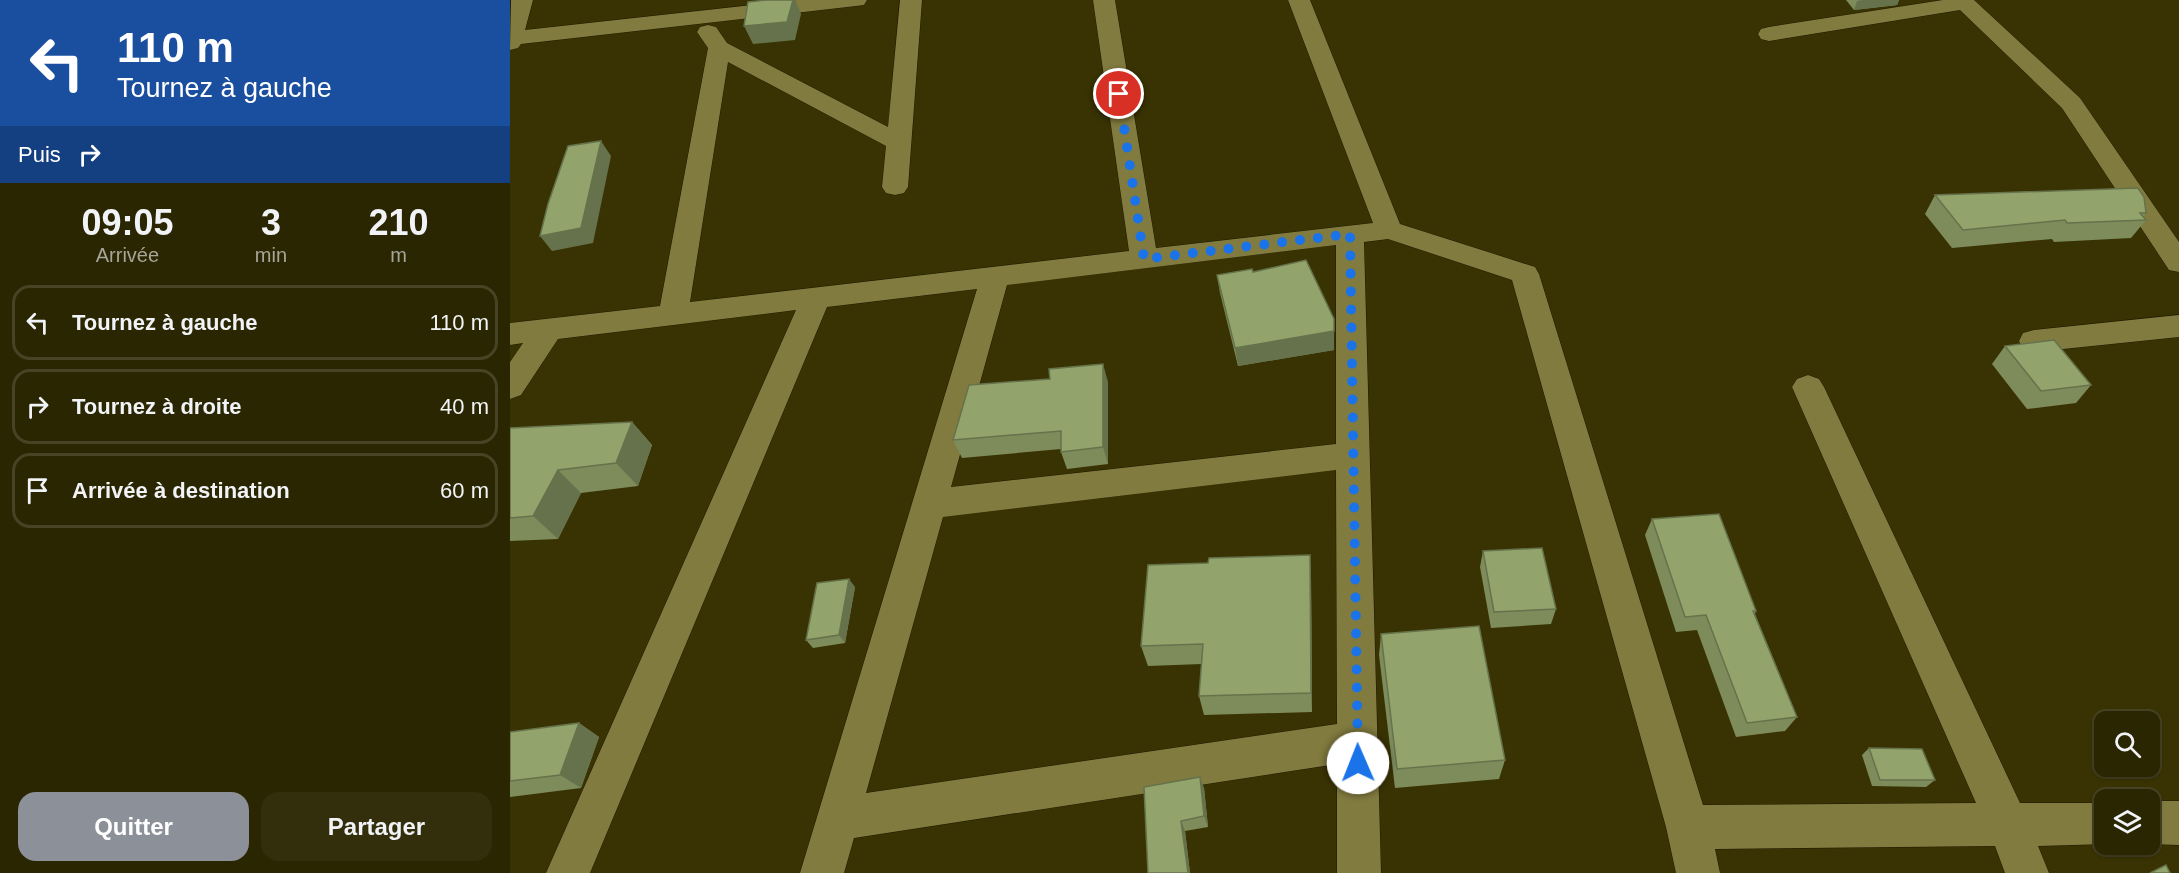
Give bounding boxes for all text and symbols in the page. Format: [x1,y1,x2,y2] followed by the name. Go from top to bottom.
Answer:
[18,24,96,102] icon: left
[117,24,234,71] text: 110 m
[1093,68,1144,119] pin
[117,73,332,103] text: Tournez à gauche
[1102,77,1135,110] icon: arrive
[73,138,106,171] icon: right
[18,142,61,167] text: Puis
[81,202,173,243] text: 09:05
[261,202,281,243] text: 3
[368,202,429,243] text: 210
[96,244,159,266] text: Arrivée
[255,244,287,266] text: min
[390,244,407,266] text: m
[21,306,54,339] icon: left
[72,310,257,335] text: Tournez à gauche
[429,310,489,335] text: 110 m
[21,390,54,423] icon: right
[72,394,242,419] text: Tournez à droite
[440,394,489,419] text: 40 m
[21,474,54,507] icon: arrive
[72,478,290,503] text: Arrivée à destination
[440,478,489,503] text: 60 m
[2094,711,2160,855] map controls
[2094,711,2160,777] button: search
[1326,731,1390,795] position arrow
[2094,789,2160,855] button: layers
[18,792,249,861] button: Quitter
[261,792,492,861] button: Partager

